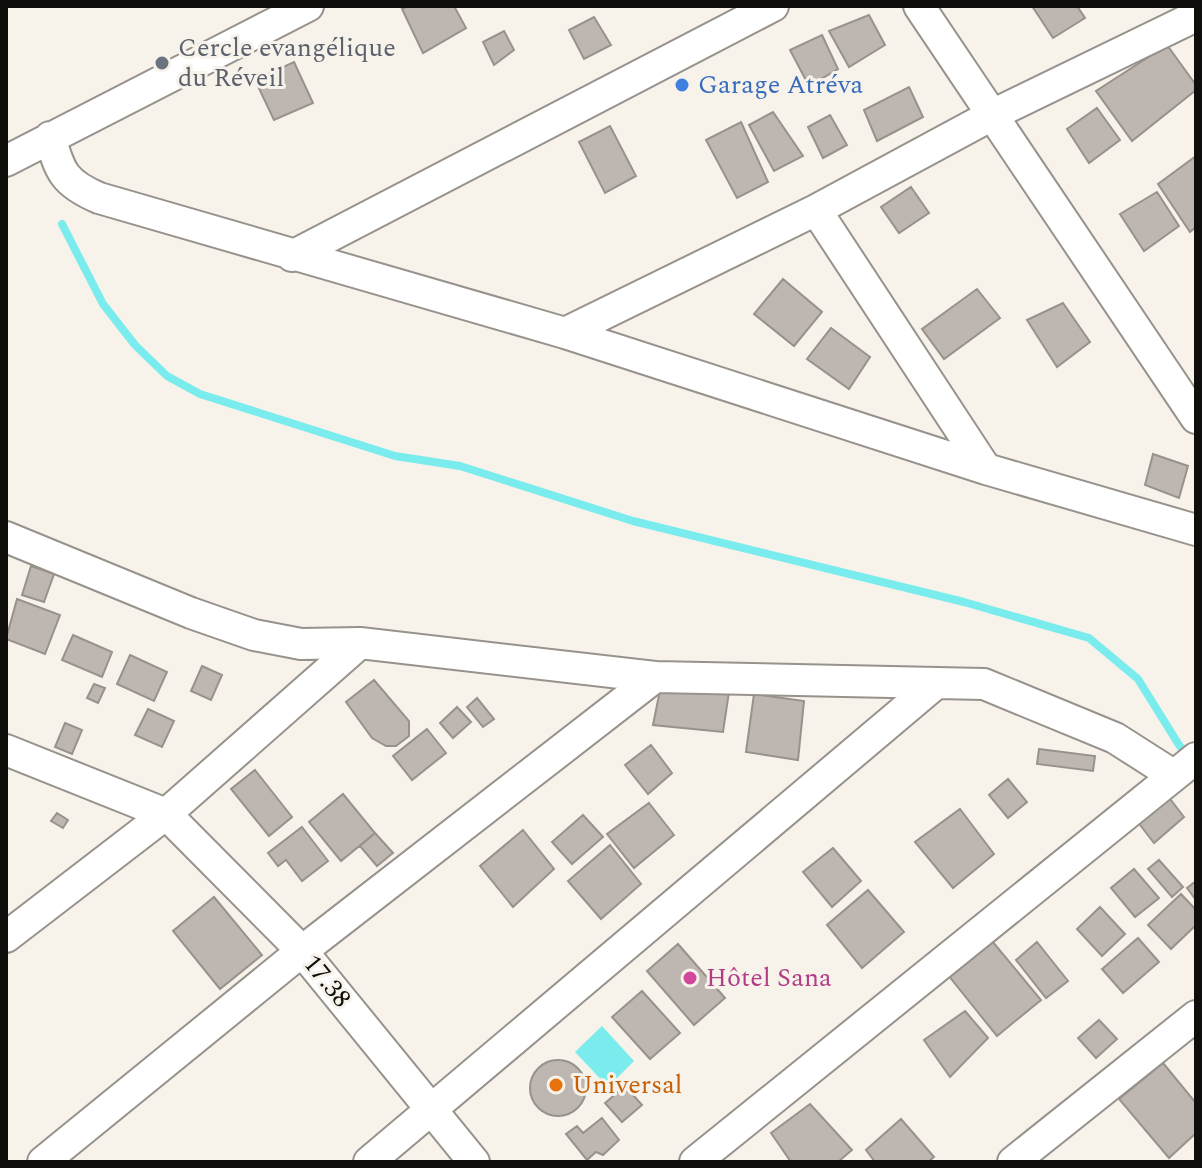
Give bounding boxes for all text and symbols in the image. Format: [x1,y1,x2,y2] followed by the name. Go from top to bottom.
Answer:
[178,28,396,98] place label: Cercle evangélique du Réveil
[153,54,171,72] marker: Cercle evangélique du Réveil
[698,65,863,105] place label: Garage Atréva
[673,76,691,94] marker: Garage Atréva
[293,946,361,1016] street label: 17.38
[706,958,832,998] place label: Hôtel Sana
[681,969,699,987] marker: Hôtel Sana
[572,1065,683,1105] place label: Universal
[547,1076,565,1094] marker: Universal

